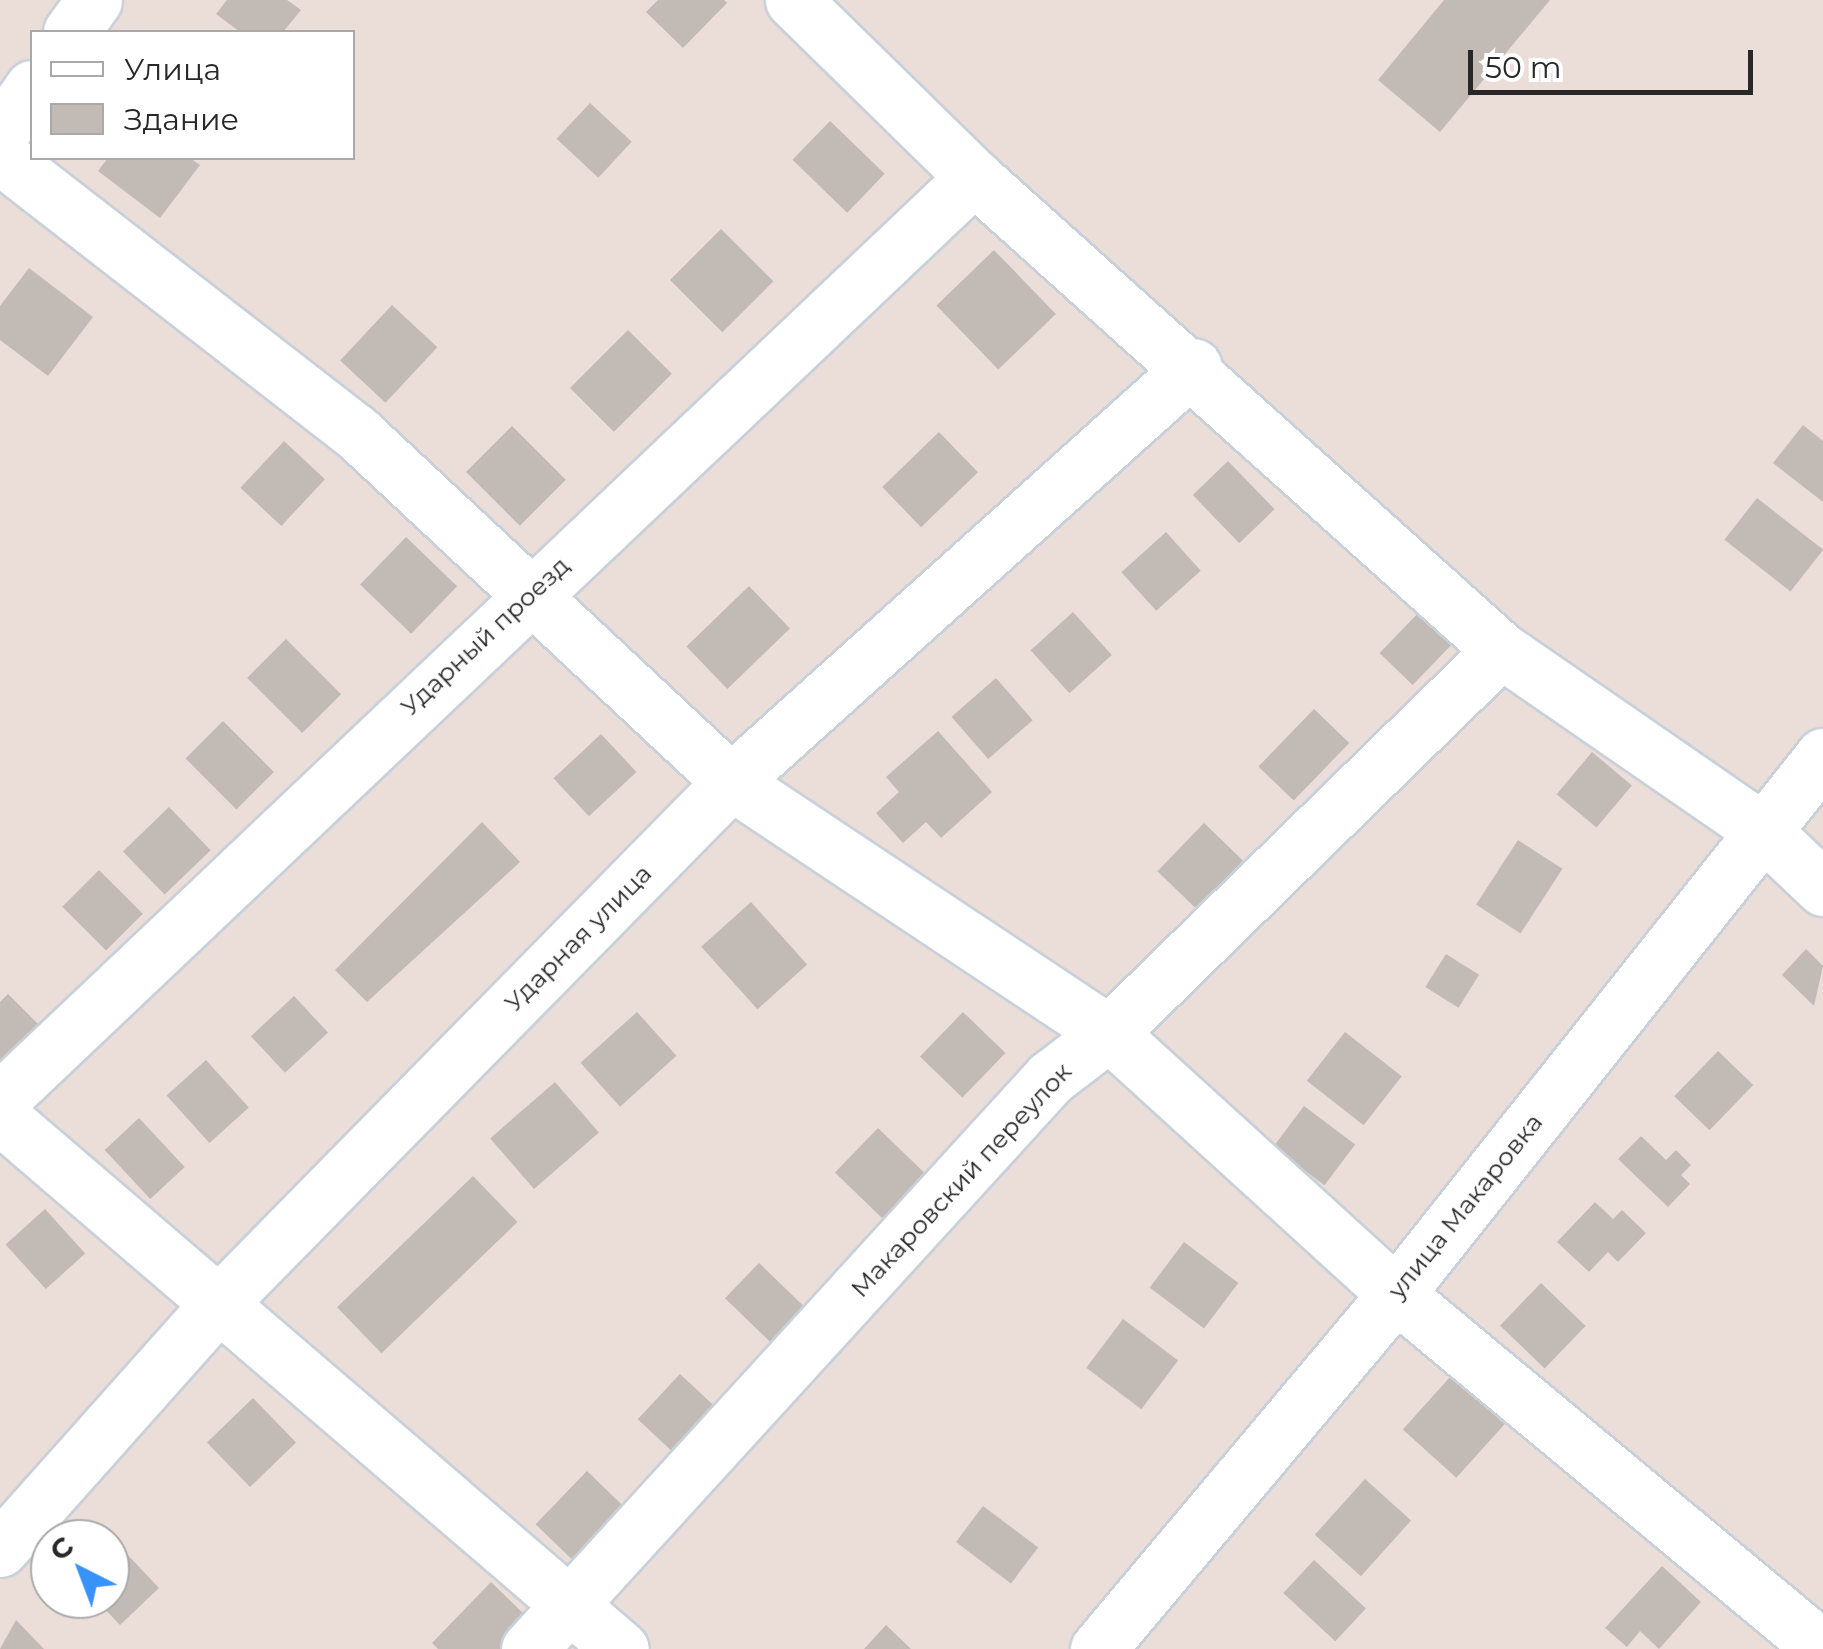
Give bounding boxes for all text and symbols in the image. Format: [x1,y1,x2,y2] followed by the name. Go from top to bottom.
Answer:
[30,30,355,160] legend
[1473,30,1758,92] scale bar
[1485,49,1562,86] text: 50 m
[124,51,221,88] text: Улица
[124,101,239,138] text: Здание
[395,550,575,722] street label: Ударный проезд
[498,858,658,1018] street label: Ударная улица
[844,1057,1078,1303] street label: Макаровский переулок
[1381,1108,1549,1304] street label: улица Макаровка
[30,1519,130,1619] north arrow
[42,1529,80,1568] text: С

